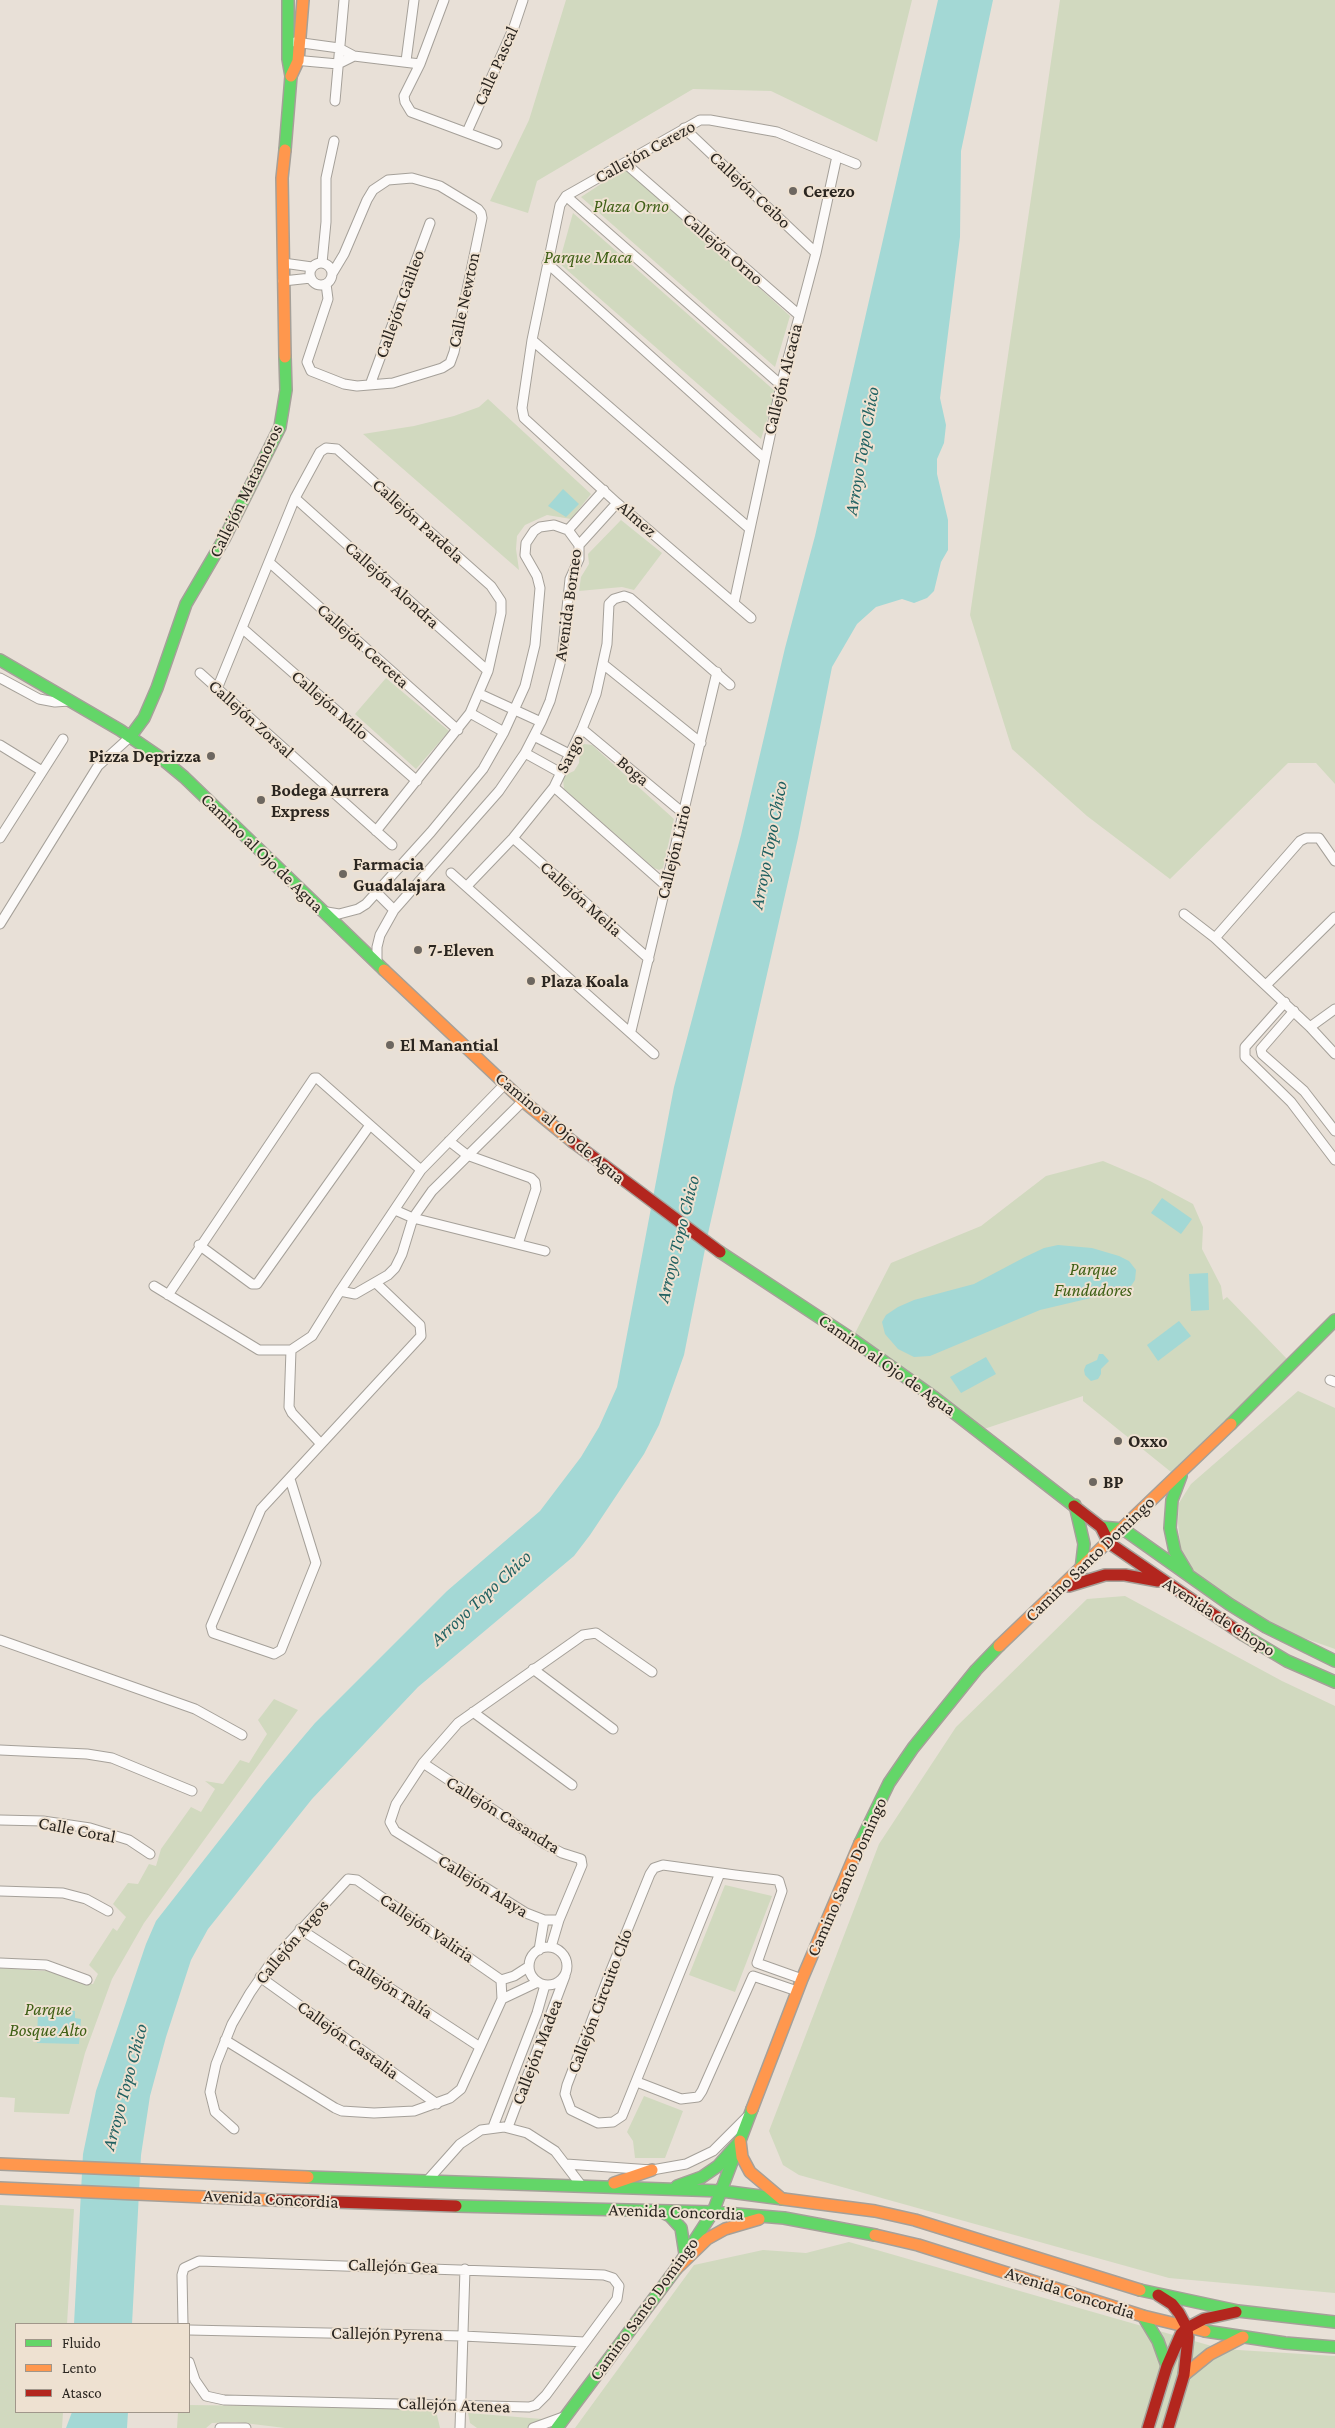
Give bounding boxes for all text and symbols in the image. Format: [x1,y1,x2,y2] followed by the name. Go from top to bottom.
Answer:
[469,23,523,109] street label: Calle Pascal
[591,116,699,188] street label: Callejón Cerezo
[705,147,795,233] street label: Callejón Ceibo
[803,180,855,202] place label: Cerezo
[787,185,799,197] marker: Cerezo
[593,195,669,217] park label: Plaza Orno
[678,208,768,290] street label: Callejón Orno
[544,246,632,268] park label: Parque Maca
[370,247,430,361] street label: Callejón Galileo
[443,250,485,350] street label: Calle Newton
[759,321,807,437] street label: Callejón Alcacia
[839,385,885,517] water label: Arroyo Topo Chico
[204,421,288,561] street label: Callejón Matamoros
[368,474,468,568] street label: Callejón Pardela
[613,496,661,542] street label: Almez
[340,537,444,633] street label: Callejón Alondra
[549,547,587,663] street label: Avenida Borneo
[312,599,414,693] street label: Callejón Cerceta
[287,665,373,745] street label: Callejón Milo
[204,675,298,763] street label: Callejón Zorsal
[551,731,589,777] street label: Sargo
[89,745,201,767] place label: Pizza Deprizza
[205,750,217,762] marker: Pizza Deprizza
[612,751,654,791] street label: Boga
[271,779,389,822] place label: Bodega Aurrera Express
[745,779,793,911] water label: Arroyo Topo Chico
[196,789,328,917] street label: Camino al Ojo de Agua
[255,794,267,806] marker: Bodega Aurrera Express
[652,803,696,901] street label: Callejón Lirio
[353,853,446,896] place label: Farmacia Guadalajara
[535,856,627,942] street label: Callejón Melia
[337,868,349,880] marker: Farmacia Guadalajara
[428,939,494,961] place label: 7-Eleven
[412,944,424,956] marker: 7-Eleven
[541,970,629,992] place label: Plaza Koala
[525,975,537,987] marker: Plaza Koala
[400,1034,499,1056] place label: El Manantial
[384,1039,396,1051] marker: El Manantial
[491,1067,629,1189] street label: Camino al Ojo de Agua
[651,1173,705,1305] water label: Arroyo Topo Chico
[1054,1258,1132,1300] park label: Parque Fundadores
[814,1309,960,1421] street label: Camino al Ojo de Agua
[1128,1430,1168,1452] place label: Oxxo
[1112,1435,1124,1447] marker: Oxxo
[1103,1471,1124,1493] place label: BP
[1087,1476,1099,1488] marker: BP
[1021,1492,1159,1626] street label: Camino Santo Domingo
[426,1545,536,1651] water label: Arroyo Topo Chico
[1159,1573,1279,1661] street label: Avenida de Chopo
[442,1771,564,1859] street label: Callejón Casandra
[802,1794,892,1960] street label: Camino Santo Domingo
[37,1812,117,1848] street label: Calle Coral
[434,1850,532,1922] street label: Callejón Alaya
[376,1888,478,1968] street label: Callejón Valiria
[250,1895,334,1989] street label: Callejón Argos
[563,1926,637,2076] street label: Callejón Circuito Clío
[343,1952,437,2024] street label: Callejón Talía
[293,1996,403,2084] street label: Callejón Castalia
[507,1996,567,2108] street label: Callejón Madea
[9,1998,87,2040] park label: Parque Bosque Alto
[97,2021,153,2153] water label: Arroyo Topo Chico
[203,2185,339,2213] street label: Avenida Concordia
[608,2199,744,2225] street label: Avenida Concordia
[585,2233,703,2385] street label: Camino Santo Domingo
[348,2254,438,2278] street label: Callejón Gea
[1002,2262,1138,2324] street label: Avenida Concordia
[331,2322,443,2346] street label: Callejón Pyrena
[15,2323,190,2413] legend
[62,2335,101,2351] text: Fluido
[62,2360,96,2376] text: Lento
[62,2385,102,2401] text: Atasco
[397,2392,511,2418] street label: Callejón Atenea

